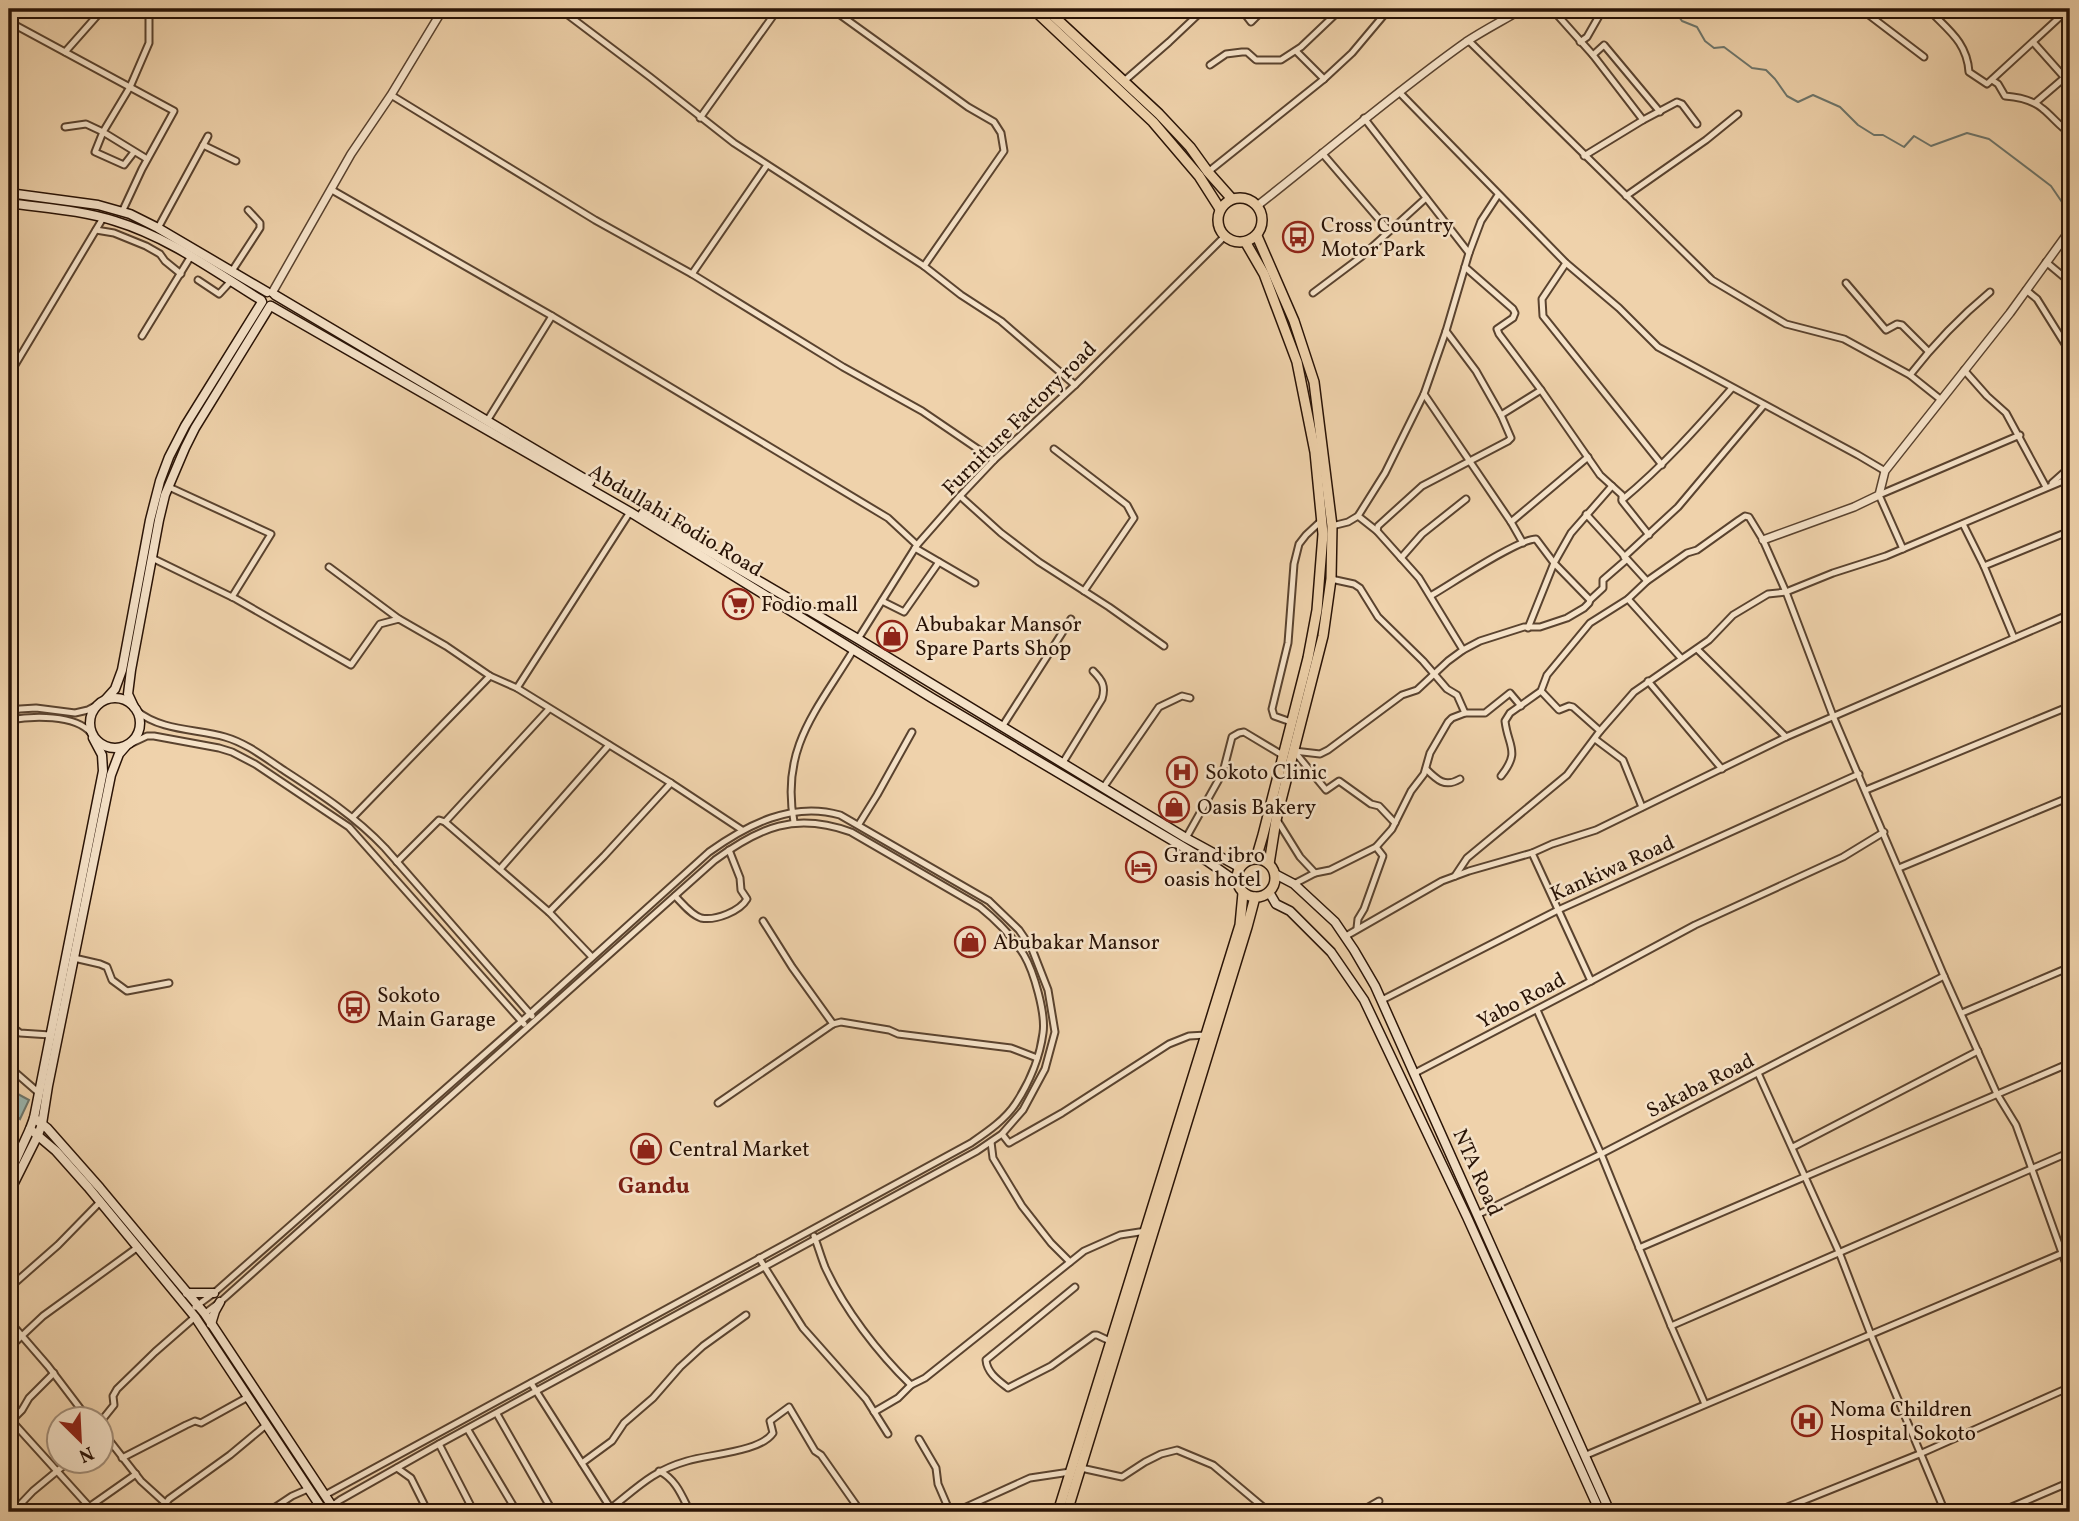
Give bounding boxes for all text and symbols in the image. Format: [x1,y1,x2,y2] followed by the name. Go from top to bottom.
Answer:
[1321,212,1454,265] place label: Cross Country Motor Park
[1281,220,1315,254] bus stop icon: Cross Country Motor Park
[936,335,1104,503] street label: Furniture Factory road
[583,458,768,585] street label: Abdullahi Fodio Road
[721,587,755,621] supermarket icon: Fodio mall
[761,591,858,620] place label: Fodio mall
[915,611,1082,664] place label: Abubakar Mansor Spare Parts Shop
[875,619,909,653] shop icon: Abubakar Mansor Spare Parts Shop
[1165,755,1199,789] hospital icon: Sokoto Clinic
[1205,759,1327,788] place label: Sokoto Clinic
[1157,790,1191,824] shop icon: Oasis Bakery
[1197,794,1317,823] place label: Oasis Bakery
[1546,829,1679,910] street label: Kankiwa Road
[1164,842,1265,895] place label: Grand ibro oasis hotel
[1124,850,1158,884] hotel icon: Grand ibro oasis hotel
[953,925,987,959] shop icon: Abubakar Mansor
[993,929,1160,958] place label: Abubakar Mansor
[1472,966,1571,1037] street label: Yabo Road
[377,982,496,1035] place label: Sokoto Main Garage
[337,990,371,1024] bus stop icon: Sokoto Main Garage
[1642,1047,1760,1126] street label: Sakaba Road
[1445,1124,1509,1221] street label: NTA Road
[629,1132,663,1166] shop icon: Central Market
[669,1136,810,1165] place label: Central Market
[618,1171,690,1203] district label: Gandu
[1830,1396,1976,1449] place label: Noma Children Hospital Sokoto
[1790,1404,1824,1438] hospital icon: Noma Children Hospital Sokoto
[46,1406,116,1476] north arrow
[74,1439,98,1468] text: N

